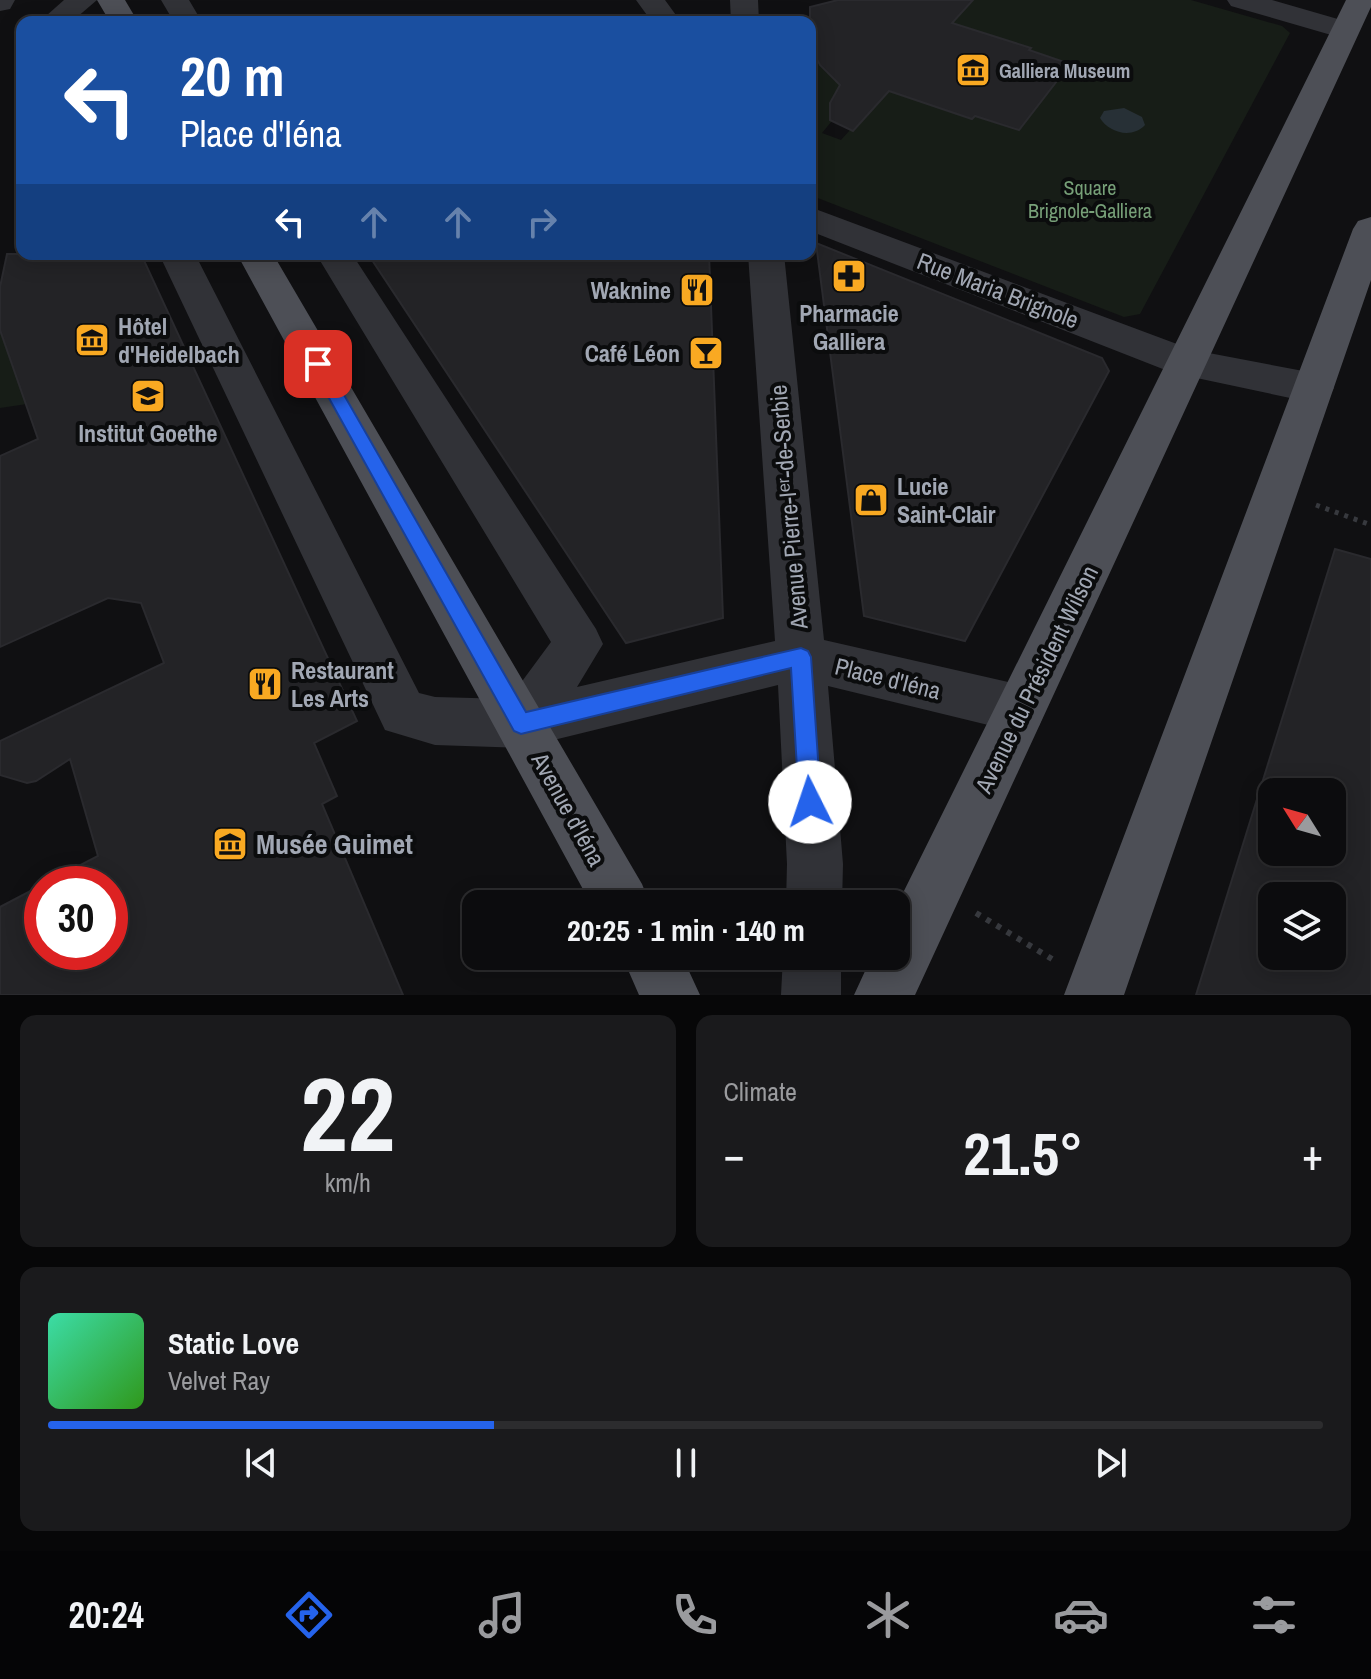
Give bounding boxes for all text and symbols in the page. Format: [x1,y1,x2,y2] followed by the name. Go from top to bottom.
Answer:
[180,38,285,113] text: 20 m
[48,48,152,152] icon: left
[954,51,992,89] museum icon: Galliera Museum
[999,57,1130,84] place label: Galliera Museum
[180,110,342,158] text: Place d'Iéna
[1028,174,1152,224] park label: Square Brignole-Galliera
[268,200,312,244] icon: left
[352,200,396,244] icon: ahead
[436,200,480,244] icon: ahead
[520,200,564,244] icon: right
[913,244,1083,336] street label: Rue Maria Brignole
[830,257,868,295] pharmacy icon: Pharmacie Galliera
[678,271,716,309] restaurant icon: Waknine
[591,274,671,306] place label: Waknine
[799,297,899,357] place label: Pharmacie Galliera
[118,310,240,370] place label: Hôtel d'Heidelbach
[73,321,111,359] museum icon: Hôtel d'Heidelbach
[284,330,352,398] pin
[687,334,725,372] bar icon: Café Léon
[585,337,680,369] place label: Café Léon
[296,342,340,386] icon: arrive
[129,377,167,415] school or university icon: Institut Goethe
[761,383,815,632] street label: Avenue Pierre-Iᵉʳ-de-Serbie
[79,417,217,449] place label: Institut Goethe
[897,470,996,530] place label: Lucie Saint-Clair
[852,481,890,519] shop icon: Lucie Saint-Clair
[967,560,1105,799] street label: Avenue du Président Wilson
[832,649,944,707] street label: Place d'Iéna
[291,654,394,714] place label: Restaurant Les Arts
[246,665,284,703] restaurant icon: Restaurant Les Arts
[524,746,613,871] street label: Avenue d'Iéna
[768,760,852,844] position arrow
[1258,778,1346,866] north arrow
[1258,778,1346,970] map controls
[211,825,249,863] museum icon: Musée Guimet
[256,825,413,863] place label: Musée Guimet
[24,866,128,970] speed limit sign: 30
[1258,882,1346,970] button: layers
[567,910,805,950] text: 20:25 · 1 min · 140 m
[300,1043,395,1183] text: 22
[724,1074,797,1109] text: Climate
[963,1113,1083,1194] text: 21.5°
[724,1124,745,1184] text: −
[1302,1124,1323,1184] text: +
[325,1165,371,1200] text: km/h
[168,1323,299,1363] text: Static Love
[168,1363,270,1398] text: Velvet Ray
[239,1441,283,1485] icon: previous
[664,1441,708,1485] icon: pause
[1089,1441,1133,1485] icon: next
[281,1587,337,1643] icon: directions
[474,1587,530,1643] icon: music
[667,1587,723,1643] icon: phone
[860,1587,916,1643] icon: climate
[1053,1587,1109,1643] icon: car
[1246,1587,1302,1643] icon: filters
[69,1591,144,1639] text: 20:24

